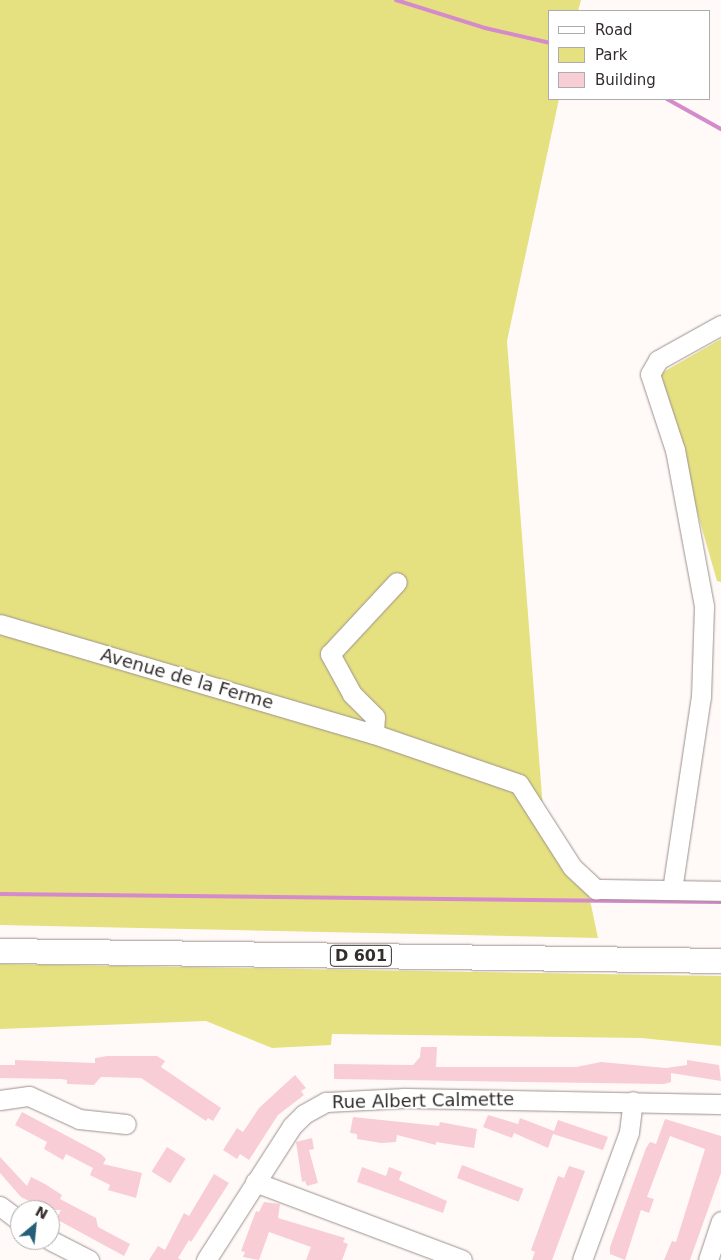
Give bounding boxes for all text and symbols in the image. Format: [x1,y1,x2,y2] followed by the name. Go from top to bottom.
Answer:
[548,10,711,100] legend
[595,21,633,39] text: Road
[595,46,627,64] text: Park
[595,71,656,89] text: Building
[98,644,276,714] street label: Avenue de la Ferme
[330,942,392,969] road number: D 601
[332,1089,514,1113] street label: Rue Albert Calmette
[10,1200,60,1250] north arrow
[33,1203,51,1222] text: N

